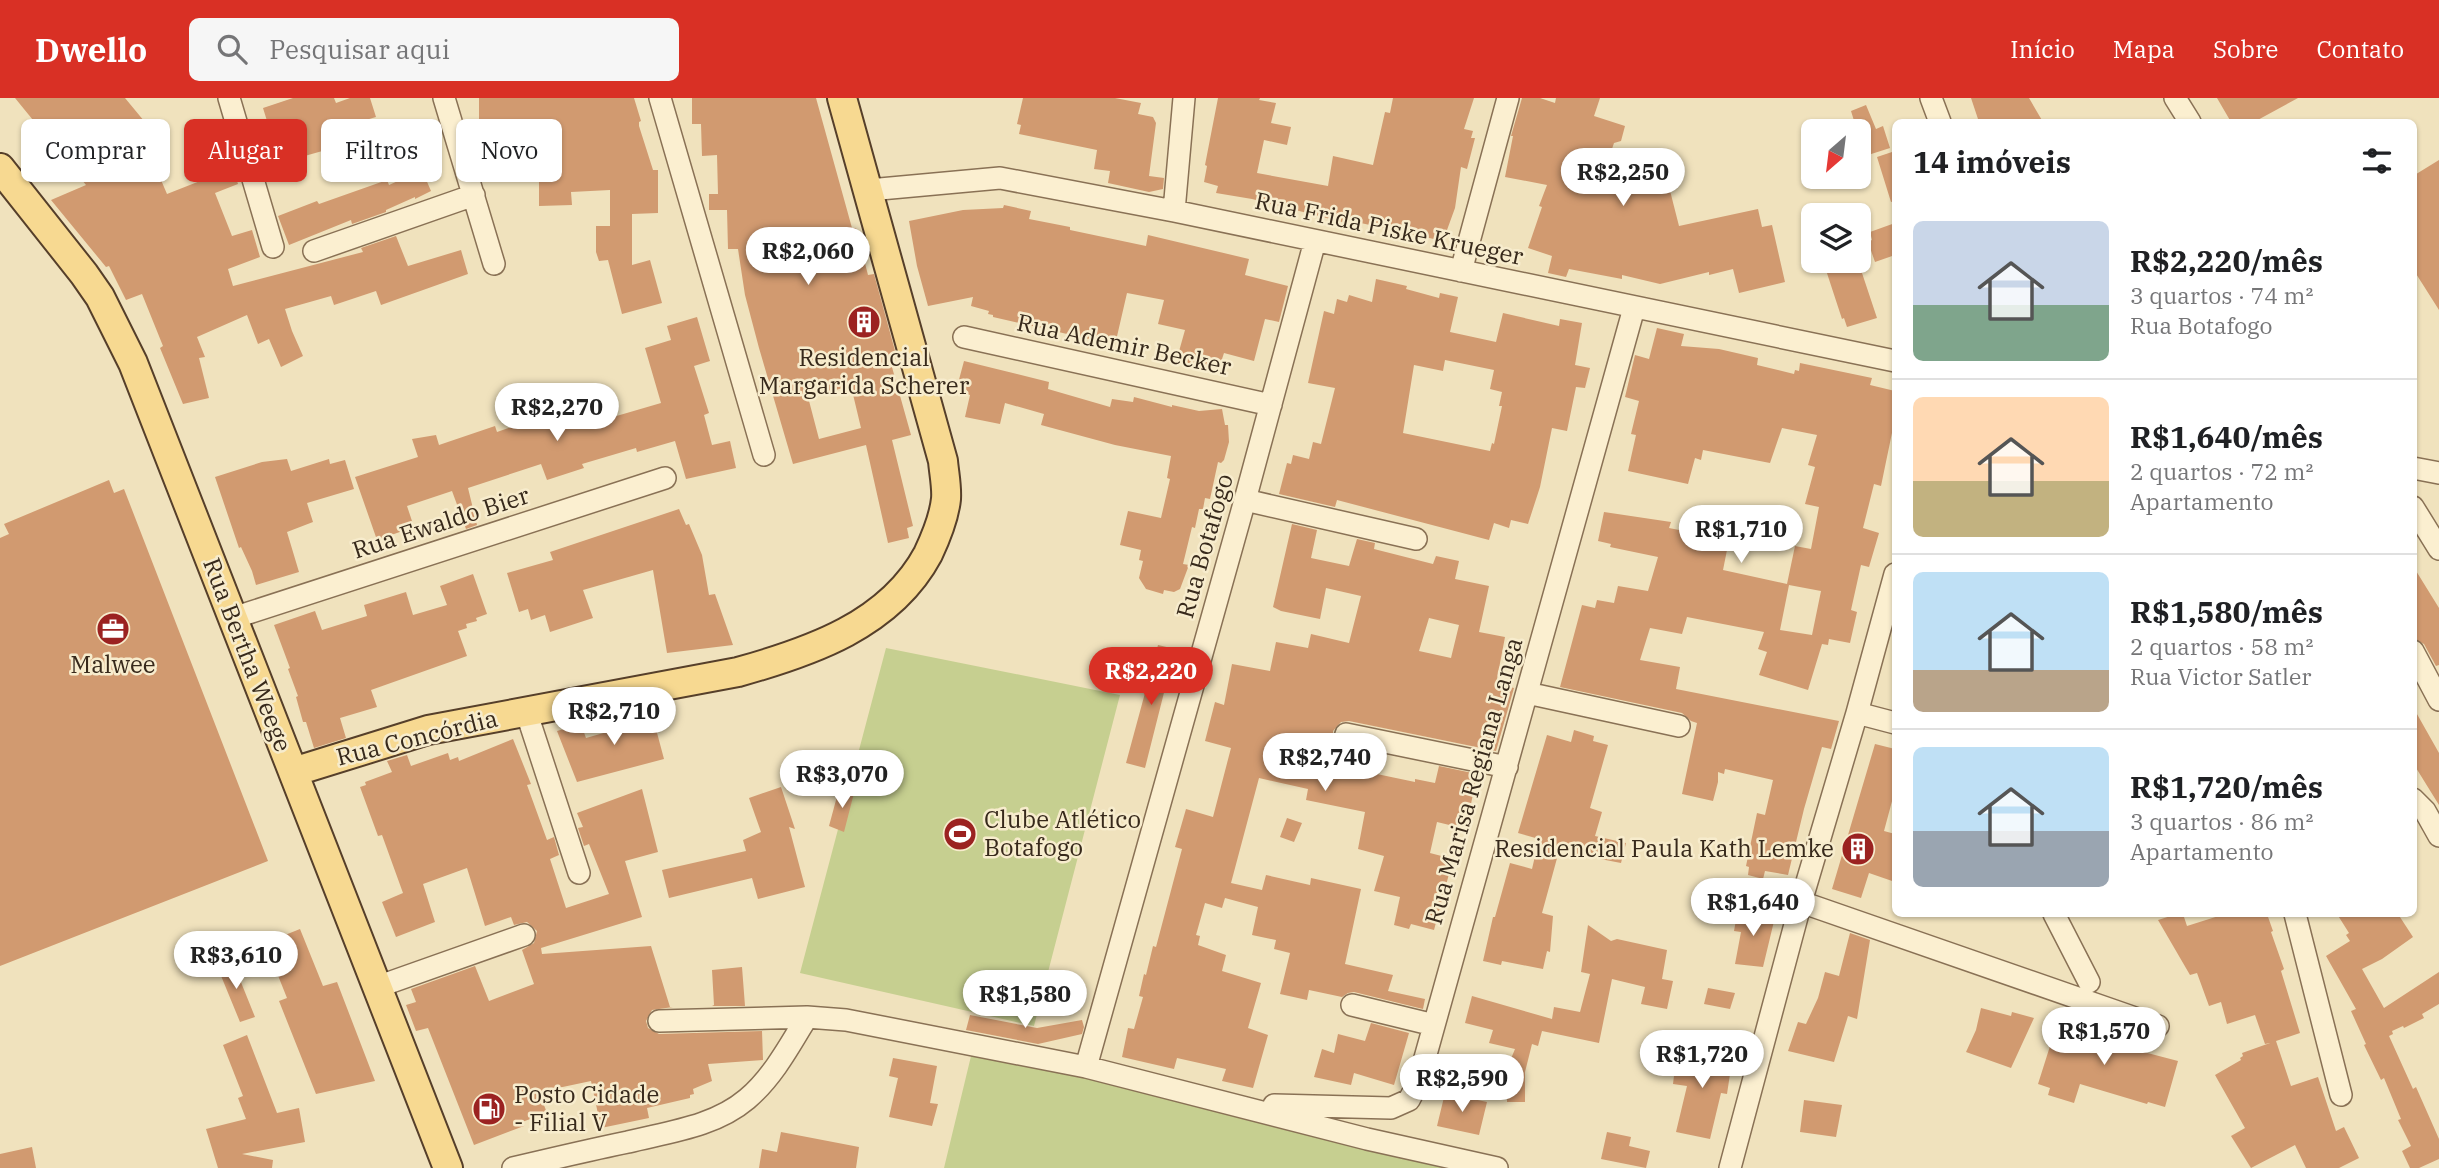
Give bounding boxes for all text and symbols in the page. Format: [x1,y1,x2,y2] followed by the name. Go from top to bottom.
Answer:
[189,18,679,81] search box
[35,28,147,71] text: Dwello
[213,30,251,68] icon: search
[269,32,450,66] text: Pesquisar aqui
[2010,33,2075,65] text: Início
[2113,33,2175,65] text: Mapa
[2213,33,2278,65] text: Sobre
[2316,33,2404,65] text: Contato
[21,119,170,182] chip: Comprar
[184,119,307,182] chip: Alugar
[321,119,442,182] chip: Filtros
[456,119,562,182] chip: Novo
[1801,119,1871,189] north arrow
[1801,119,1871,273] map controls
[1913,142,2071,181] text: 14 imóveis
[2358,142,2396,180] icon: filters
[1558,148,1688,208] pin: R$2,250
[1577,156,1669,186] text: R$2,250
[1252,184,1527,272] street label: Rua Frida Piske Krueger
[1801,203,1871,273] button: layers
[743,228,873,287] pin: R$2,060
[762,235,854,265] text: R$2,060
[2130,241,2323,280] text: R$2,220/mês
[1969,249,2053,333] icon: home
[2130,280,2313,310] text: 3 quartos · 74 m²
[845,303,883,341] building icon: Residencial Margarida Scherer
[1014,306,1235,382] street label: Rua Ademir Becker
[2130,310,2272,340] text: Rua Botafogo
[759,341,970,401] place label: Residencial Margarida Scherer
[492,384,622,443] pin: R$2,270
[511,391,603,421] text: R$2,270
[2130,417,2323,456] text: R$1,640/mês
[1969,425,2053,509] icon: home
[2130,456,2313,486] text: 2 quartos · 72 m²
[1168,470,1240,622] street label: Rua Botafogo
[348,478,534,566] street label: Rua Ewaldo Bier
[2130,486,2274,516] text: Apartamento
[1676,505,1806,565] pin: R$1,710
[1695,513,1787,543] text: R$1,710
[196,553,300,756] street label: Rua Bertha Weege
[2130,592,2323,631] text: R$1,580/mês
[1969,600,2053,684] icon: home
[94,610,132,648] office icon: Malwee
[2130,631,2313,661] text: 2 quartos · 58 m²
[1417,633,1529,928] street label: Rua Marisa Regiana Langa
[70,648,156,680] place label: Malwee
[1086,648,1216,707] pin: R$2,220
[1105,655,1197,685] text: R$2,220
[2130,661,2311,691] text: Rua Victor Satler
[549,688,679,747] pin: R$2,710
[568,695,660,725] text: R$2,710
[333,702,501,773] street label: Rua Concórdia
[1260,734,1390,793] pin: R$2,740
[1279,741,1371,771] text: R$2,740
[777,750,907,810] pin: R$3,070
[796,758,888,788] text: R$3,070
[2130,767,2323,806] text: R$1,720/mês
[1969,775,2053,859] icon: home
[984,803,1141,863] place label: Clube Atlético Botafogo
[2130,806,2313,836] text: 3 quartos · 86 m²
[941,815,979,853] sports icon: Clube Atlético Botafogo
[1839,830,1877,868] building icon: Residencial Paula Kath Lemke
[1494,832,1834,864] place label: Residencial Paula Kath Lemke
[2130,836,2274,866] text: Apartamento
[1688,878,1818,938] pin: R$1,640
[1707,886,1799,916] text: R$1,640
[171,932,301,991] pin: R$3,610
[190,939,282,969] text: R$3,610
[960,970,1090,1030] pin: R$1,580
[979,978,1071,1008] text: R$1,580
[2039,1007,2169,1067] pin: R$1,570
[2058,1015,2150,1045] text: R$1,570
[1637,1030,1767,1090] pin: R$1,720
[1656,1038,1748,1068] text: R$1,720
[1397,1054,1527,1114] pin: R$2,590
[1416,1062,1508,1092] text: R$2,590
[514,1078,659,1138] place label: Posto Cidade - Filial V
[470,1090,508,1128] fuel station icon: Posto Cidade - Filial V

